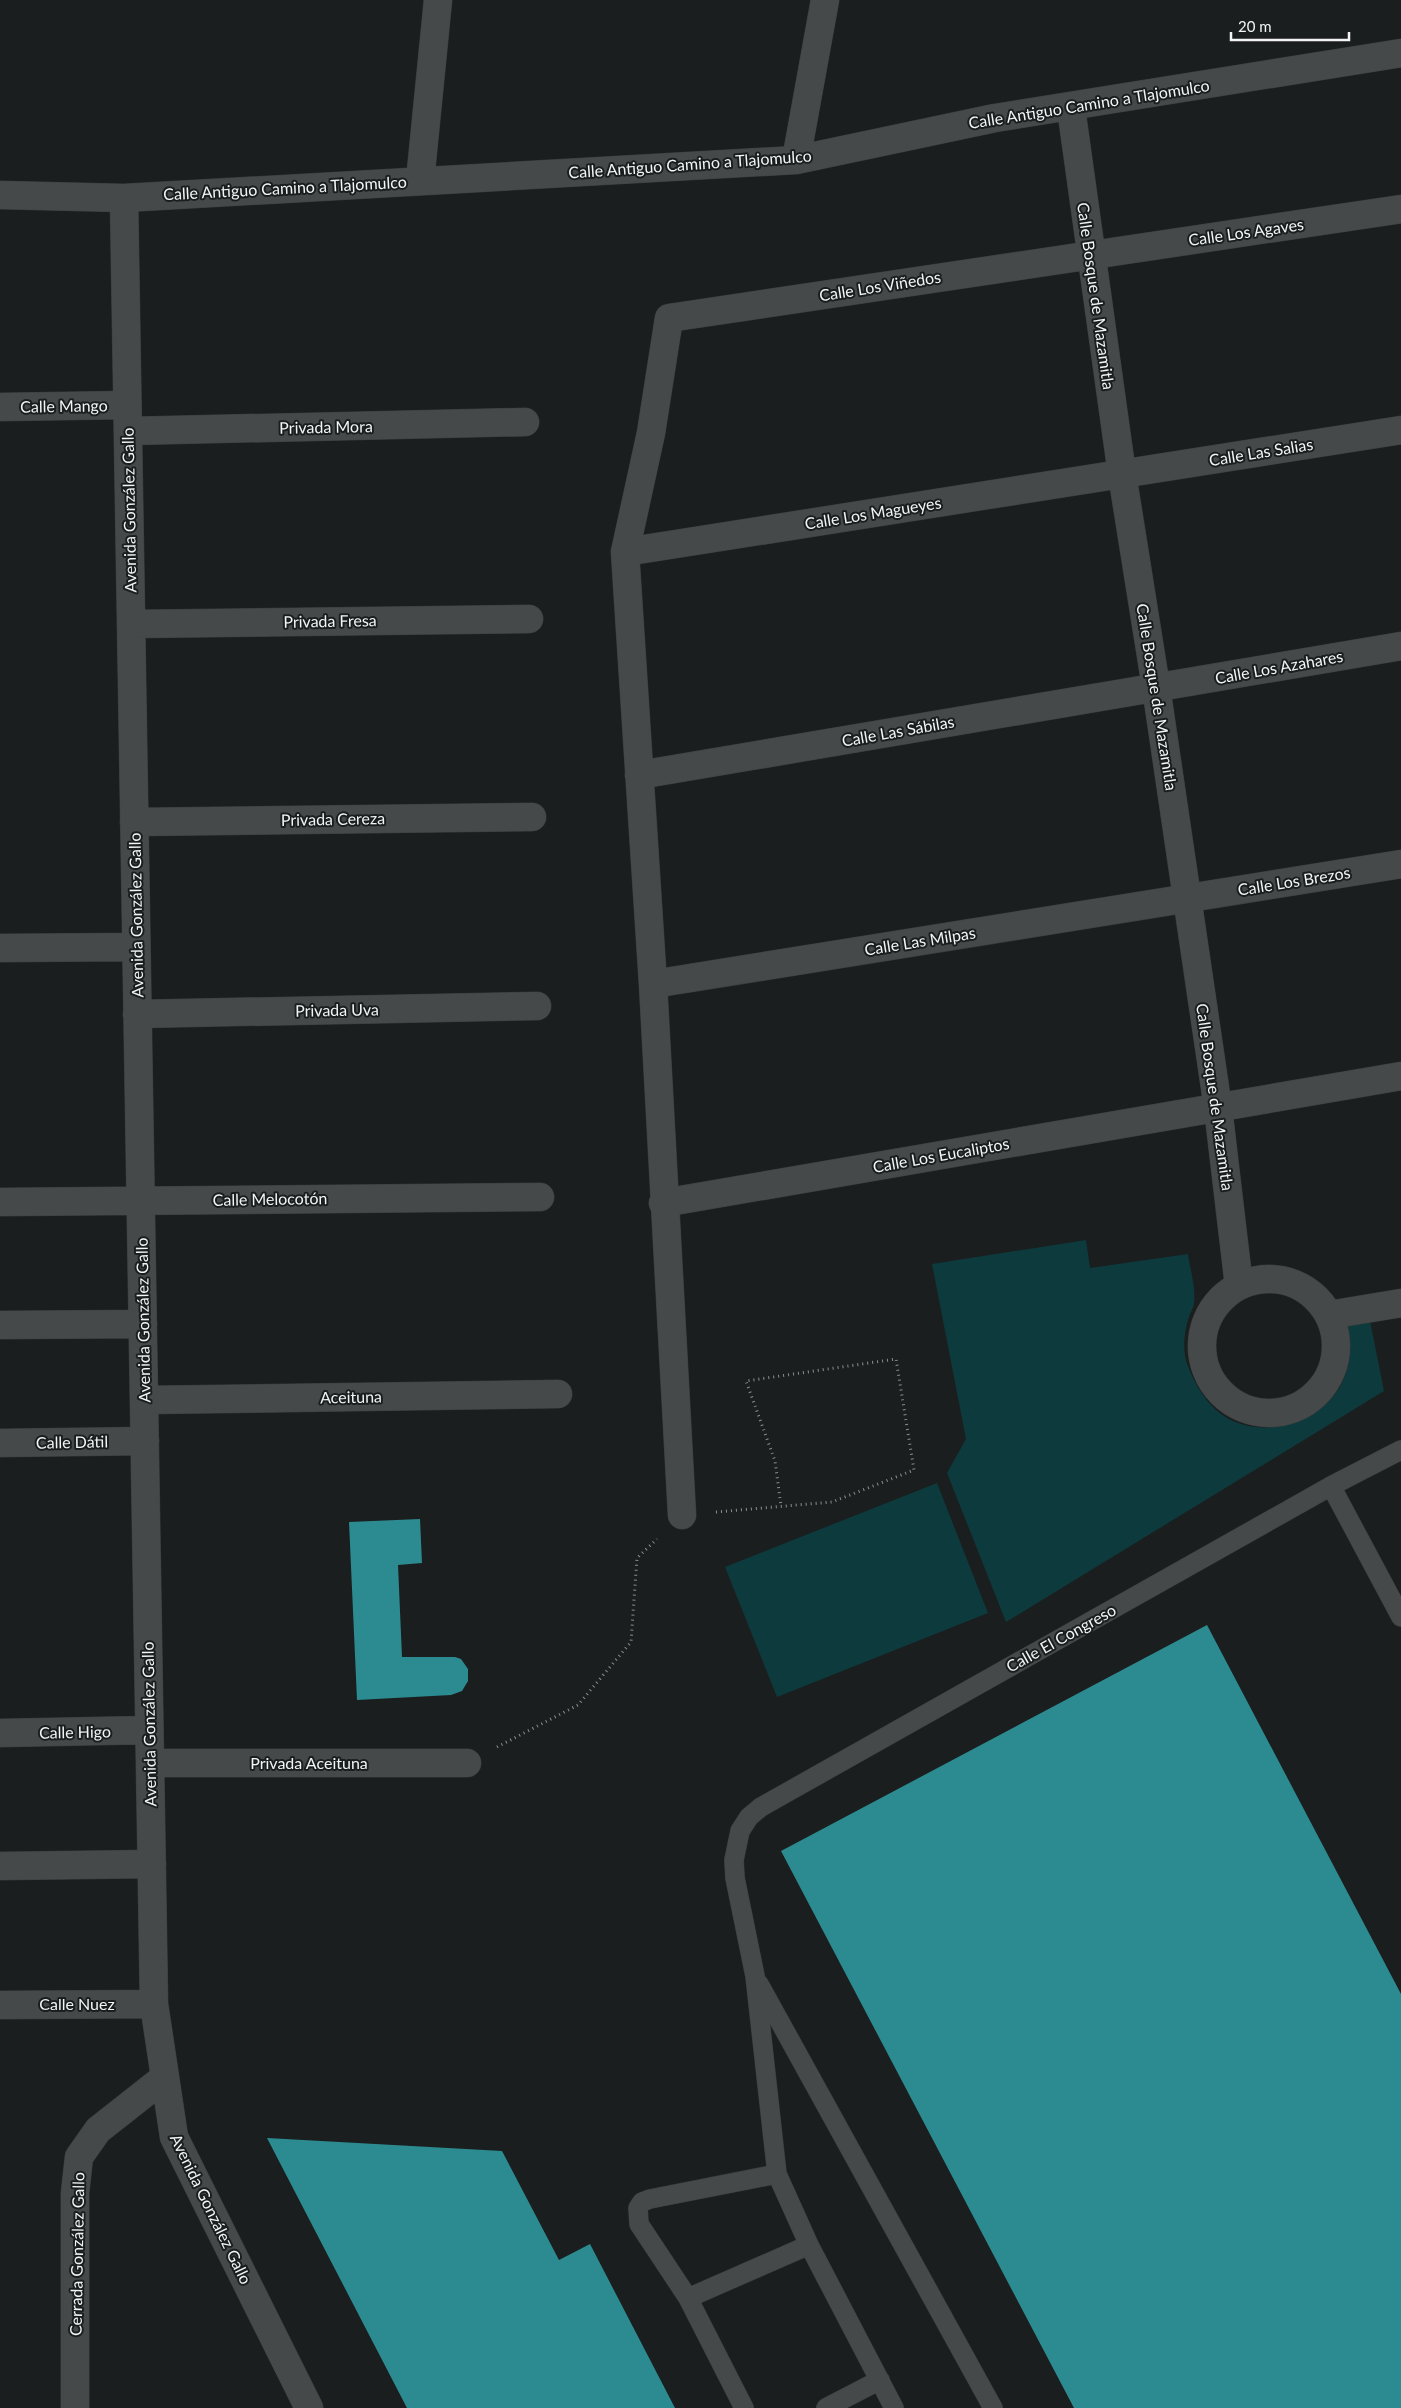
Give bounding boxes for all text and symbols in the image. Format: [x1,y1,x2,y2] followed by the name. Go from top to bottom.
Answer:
[1231,10,1348,42] scale bar
[1238,17,1272,35] text: 20 m
[967,75,1211,132] street label: Calle Antiguo Camino a Tlajomulco
[568,146,812,181] street label: Calle Antiguo Camino a Tlajomulco
[163,172,407,203] street label: Calle Antiguo Camino a Tlajomulco
[1074,201,1119,391] street label: Calle Bosque de Mazamitla
[1187,214,1305,249] street label: Calle Los Agaves
[818,267,942,305] street label: Calle Los Viñedos
[20,395,108,416] street label: Calle Mango
[279,416,373,437] street label: Privada Mora
[118,427,139,593] street label: Avenida González Gallo
[1208,434,1314,469] street label: Calle Las Salias
[803,492,943,533] street label: Calle Los Magueyes
[1133,602,1182,792] street label: Calle Bosque de Mazamitla
[283,610,377,631] street label: Privada Fresa
[1213,646,1344,687] street label: Calle Los Azahares
[840,711,956,750] street label: Calle Las Sábilas
[281,808,385,829] street label: Privada Cereza
[125,832,146,998] street label: Avenida González Gallo
[1236,862,1352,899] street label: Calle Los Brezos
[863,922,977,959] street label: Calle Las Milpas
[295,999,379,1020] street label: Privada Uva
[1193,1002,1238,1192] street label: Calle Bosque de Mazamitla
[871,1133,1011,1176] street label: Calle Los Eucaliptos
[212,1188,328,1209] street label: Calle Melocotón
[132,1237,153,1403] street label: Avenida González Gallo
[320,1386,382,1407] street label: Aceituna
[36,1431,108,1452] street label: Calle Dátil
[1003,1600,1119,1676] street label: Calle El Congreso
[138,1641,159,1807] street label: Avenida González Gallo
[39,1721,111,1742] street label: Calle Higo
[250,1753,368,1772] street label: Privada Aceituna
[39,1994,115,2013] street label: Calle Nuez
[167,2130,256,2287] street label: Avenida González Gallo
[66,2172,87,2336] street label: Cerrada González Gallo

